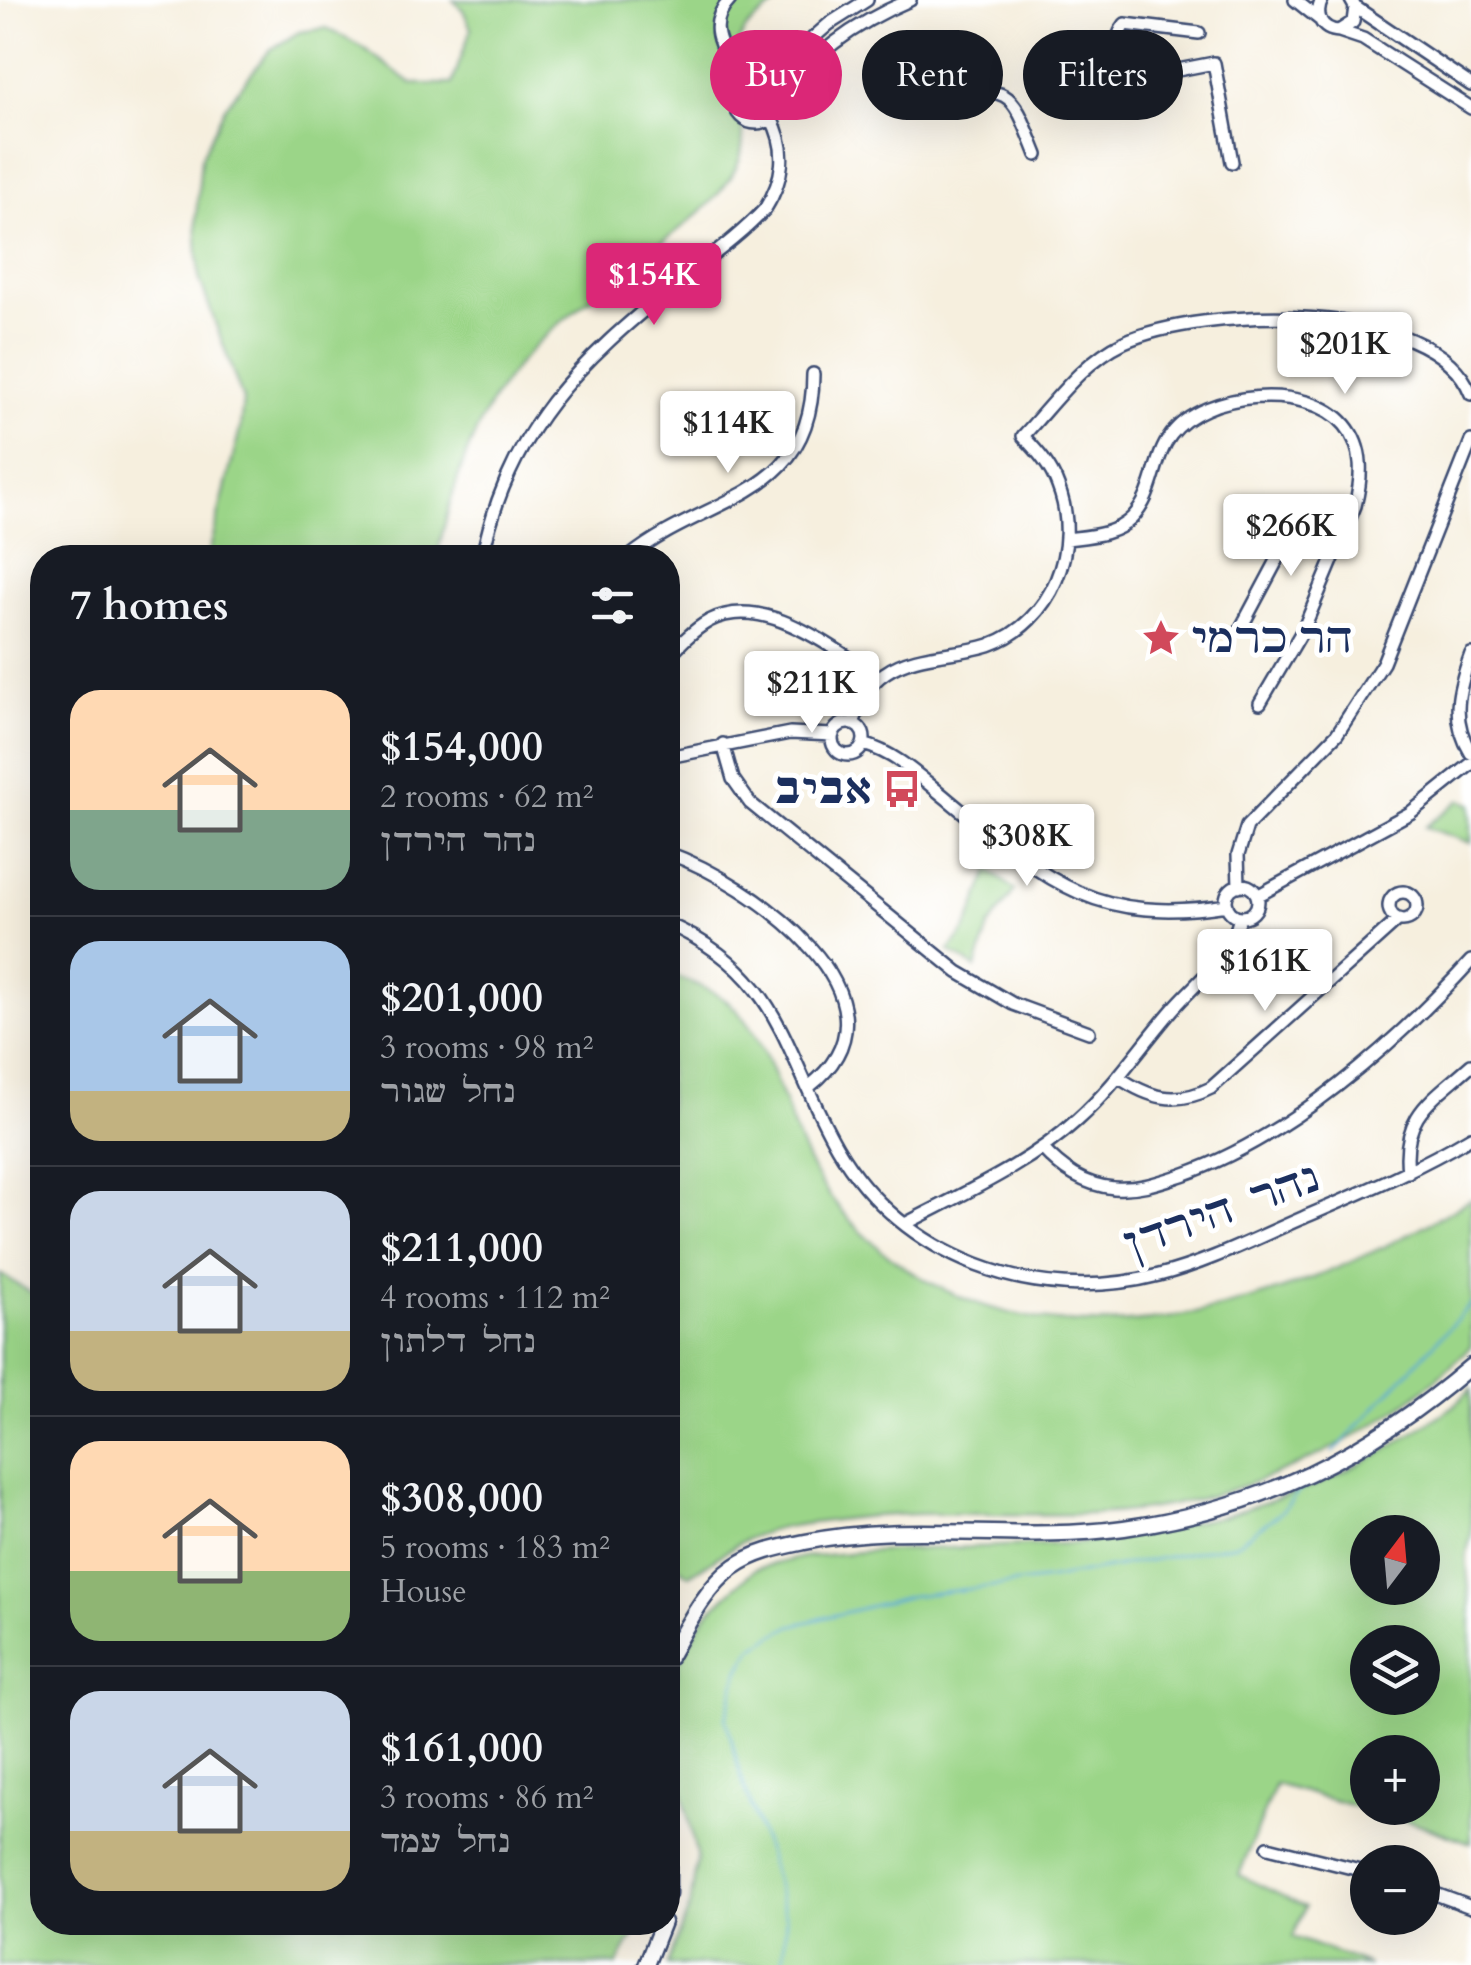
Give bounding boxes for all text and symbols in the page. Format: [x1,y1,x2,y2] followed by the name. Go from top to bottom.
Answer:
[710,30,842,120] chip: Buy
[862,30,1003,120] chip: Rent
[1023,30,1183,120] chip: Filters
[584,243,724,328] pin: $154K
[608,253,700,297] text: $154K
[1275,312,1415,397] pin: $201K
[1299,322,1391,366] text: $201K
[658,391,798,476] pin: $114K
[682,401,774,445] text: $114K
[1221,494,1361,579] pin: $266K
[1245,504,1337,548] text: $266K
[70,577,228,634] text: 7 homes
[585,578,640,633] icon: filters
[1191,610,1352,667] place label: הר כרמי
[1140,617,1182,659] place icon: הר כרמי
[742,651,882,736] pin: $211K
[766,661,858,705] text: $211K
[380,718,543,775] text: $154,000
[150,730,270,850] icon: home
[774,761,872,818] place label: אביב
[881,768,923,810] bus stop icon: אביב
[380,775,593,819] text: 2 rooms · 62 m²
[957,804,1097,889] pin: $308K
[981,814,1073,858] text: $308K
[380,819,535,863] text: נהר הירדן
[1195,929,1335,1014] pin: $161K
[1219,939,1311,983] text: $161K
[380,969,543,1026] text: $201,000
[150,981,270,1101] icon: home
[380,1026,593,1070] text: 3 rooms · 98 m²
[380,1070,515,1114] text: נחל שגור
[1115,1149,1327,1273] street label: נהר הירדן
[380,1219,543,1276] text: $211,000
[150,1231,270,1351] icon: home
[380,1276,610,1320] text: 4 rooms · 112 m²
[380,1320,535,1364] text: נחל דלתון
[380,1469,543,1526] text: $308,000
[150,1481,270,1601] icon: home
[1350,1515,1440,1605] north arrow
[1350,1515,1440,1935] map controls
[380,1526,610,1570] text: 5 rooms · 183 m²
[380,1570,467,1614] text: House
[1350,1625,1440,1715] button: layers
[380,1719,543,1776] text: $161,000
[150,1731,270,1851] icon: home
[1350,1735,1440,1825] button: +
[380,1776,593,1820] text: 3 rooms · 86 m²
[380,1820,510,1864] text: נחל עמד
[1350,1845,1440,1935] button: −

